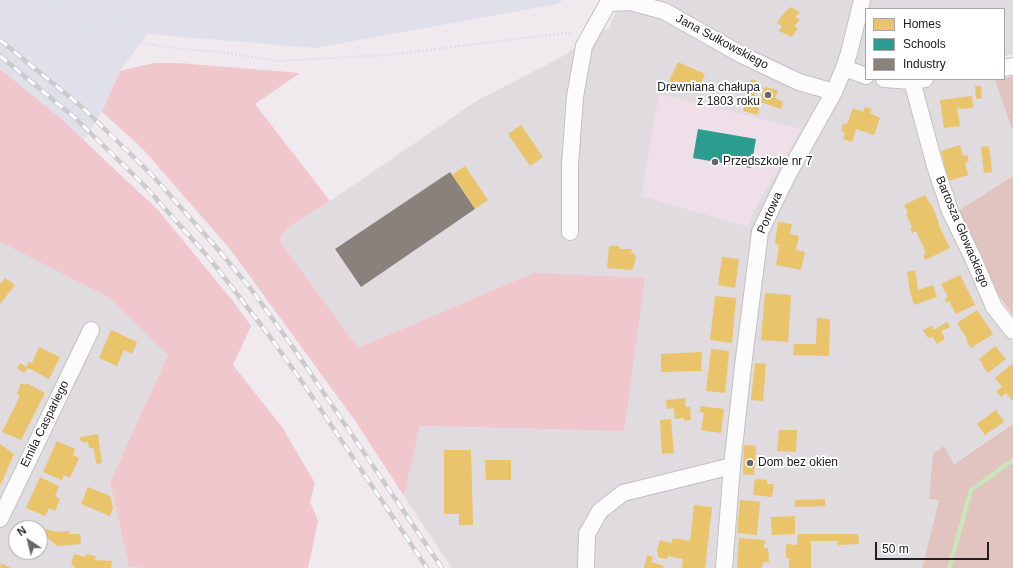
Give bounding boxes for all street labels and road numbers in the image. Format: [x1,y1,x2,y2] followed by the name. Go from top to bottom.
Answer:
[673,12,771,72] street label: Jana Sułkowskiego
[932,174,992,290] street label: Bartosza Głowackiego
[754,190,786,236] street label: Portowa
[18,378,72,470] street label: Emila Caspariego

